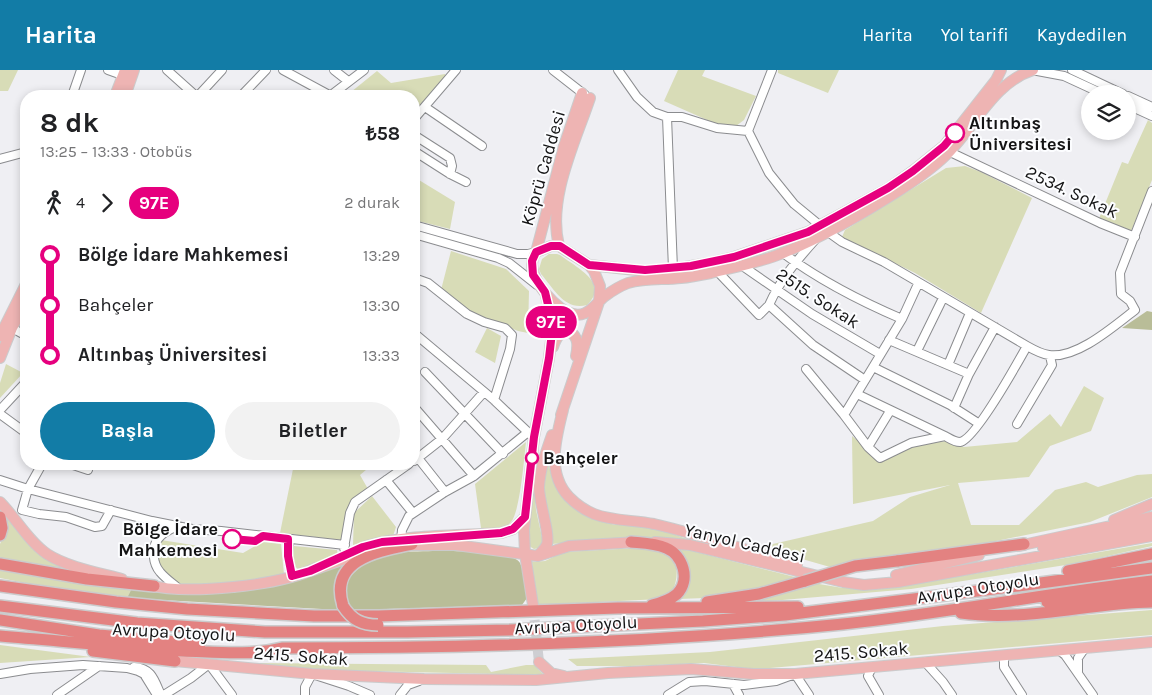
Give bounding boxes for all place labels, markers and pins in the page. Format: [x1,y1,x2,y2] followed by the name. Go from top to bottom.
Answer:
[969,112,1072,155] place label: Altınbaş Üniversitesi
[945,123,965,143] marker: Altınbaş Üniversitesi
[543,447,618,469] place label: Bahçeler
[525,451,539,465] marker: Bahçeler
[118,518,218,561] place label: Bölge İdare Mahkemesi
[222,529,242,549] marker: Bölge İdare Mahkemesi

